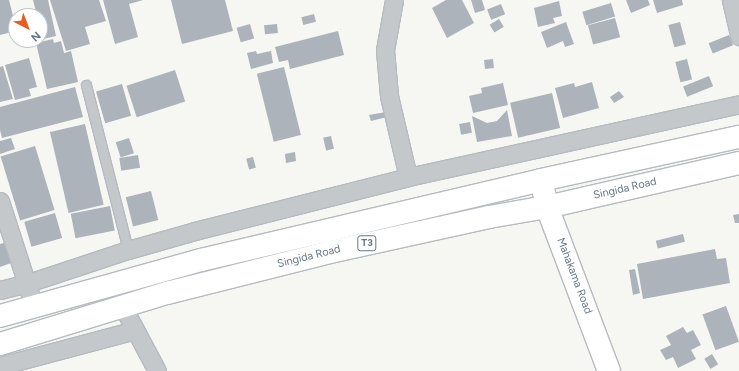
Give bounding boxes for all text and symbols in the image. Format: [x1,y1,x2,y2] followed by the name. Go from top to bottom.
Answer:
[8,8,48,48] north arrow
[28,29,43,44] text: N
[592,175,658,203] street label: Singida Road
[357,235,377,251] road number: T3
[553,236,595,316] street label: Mahakama Road
[276,243,342,271] street label: Singida Road

